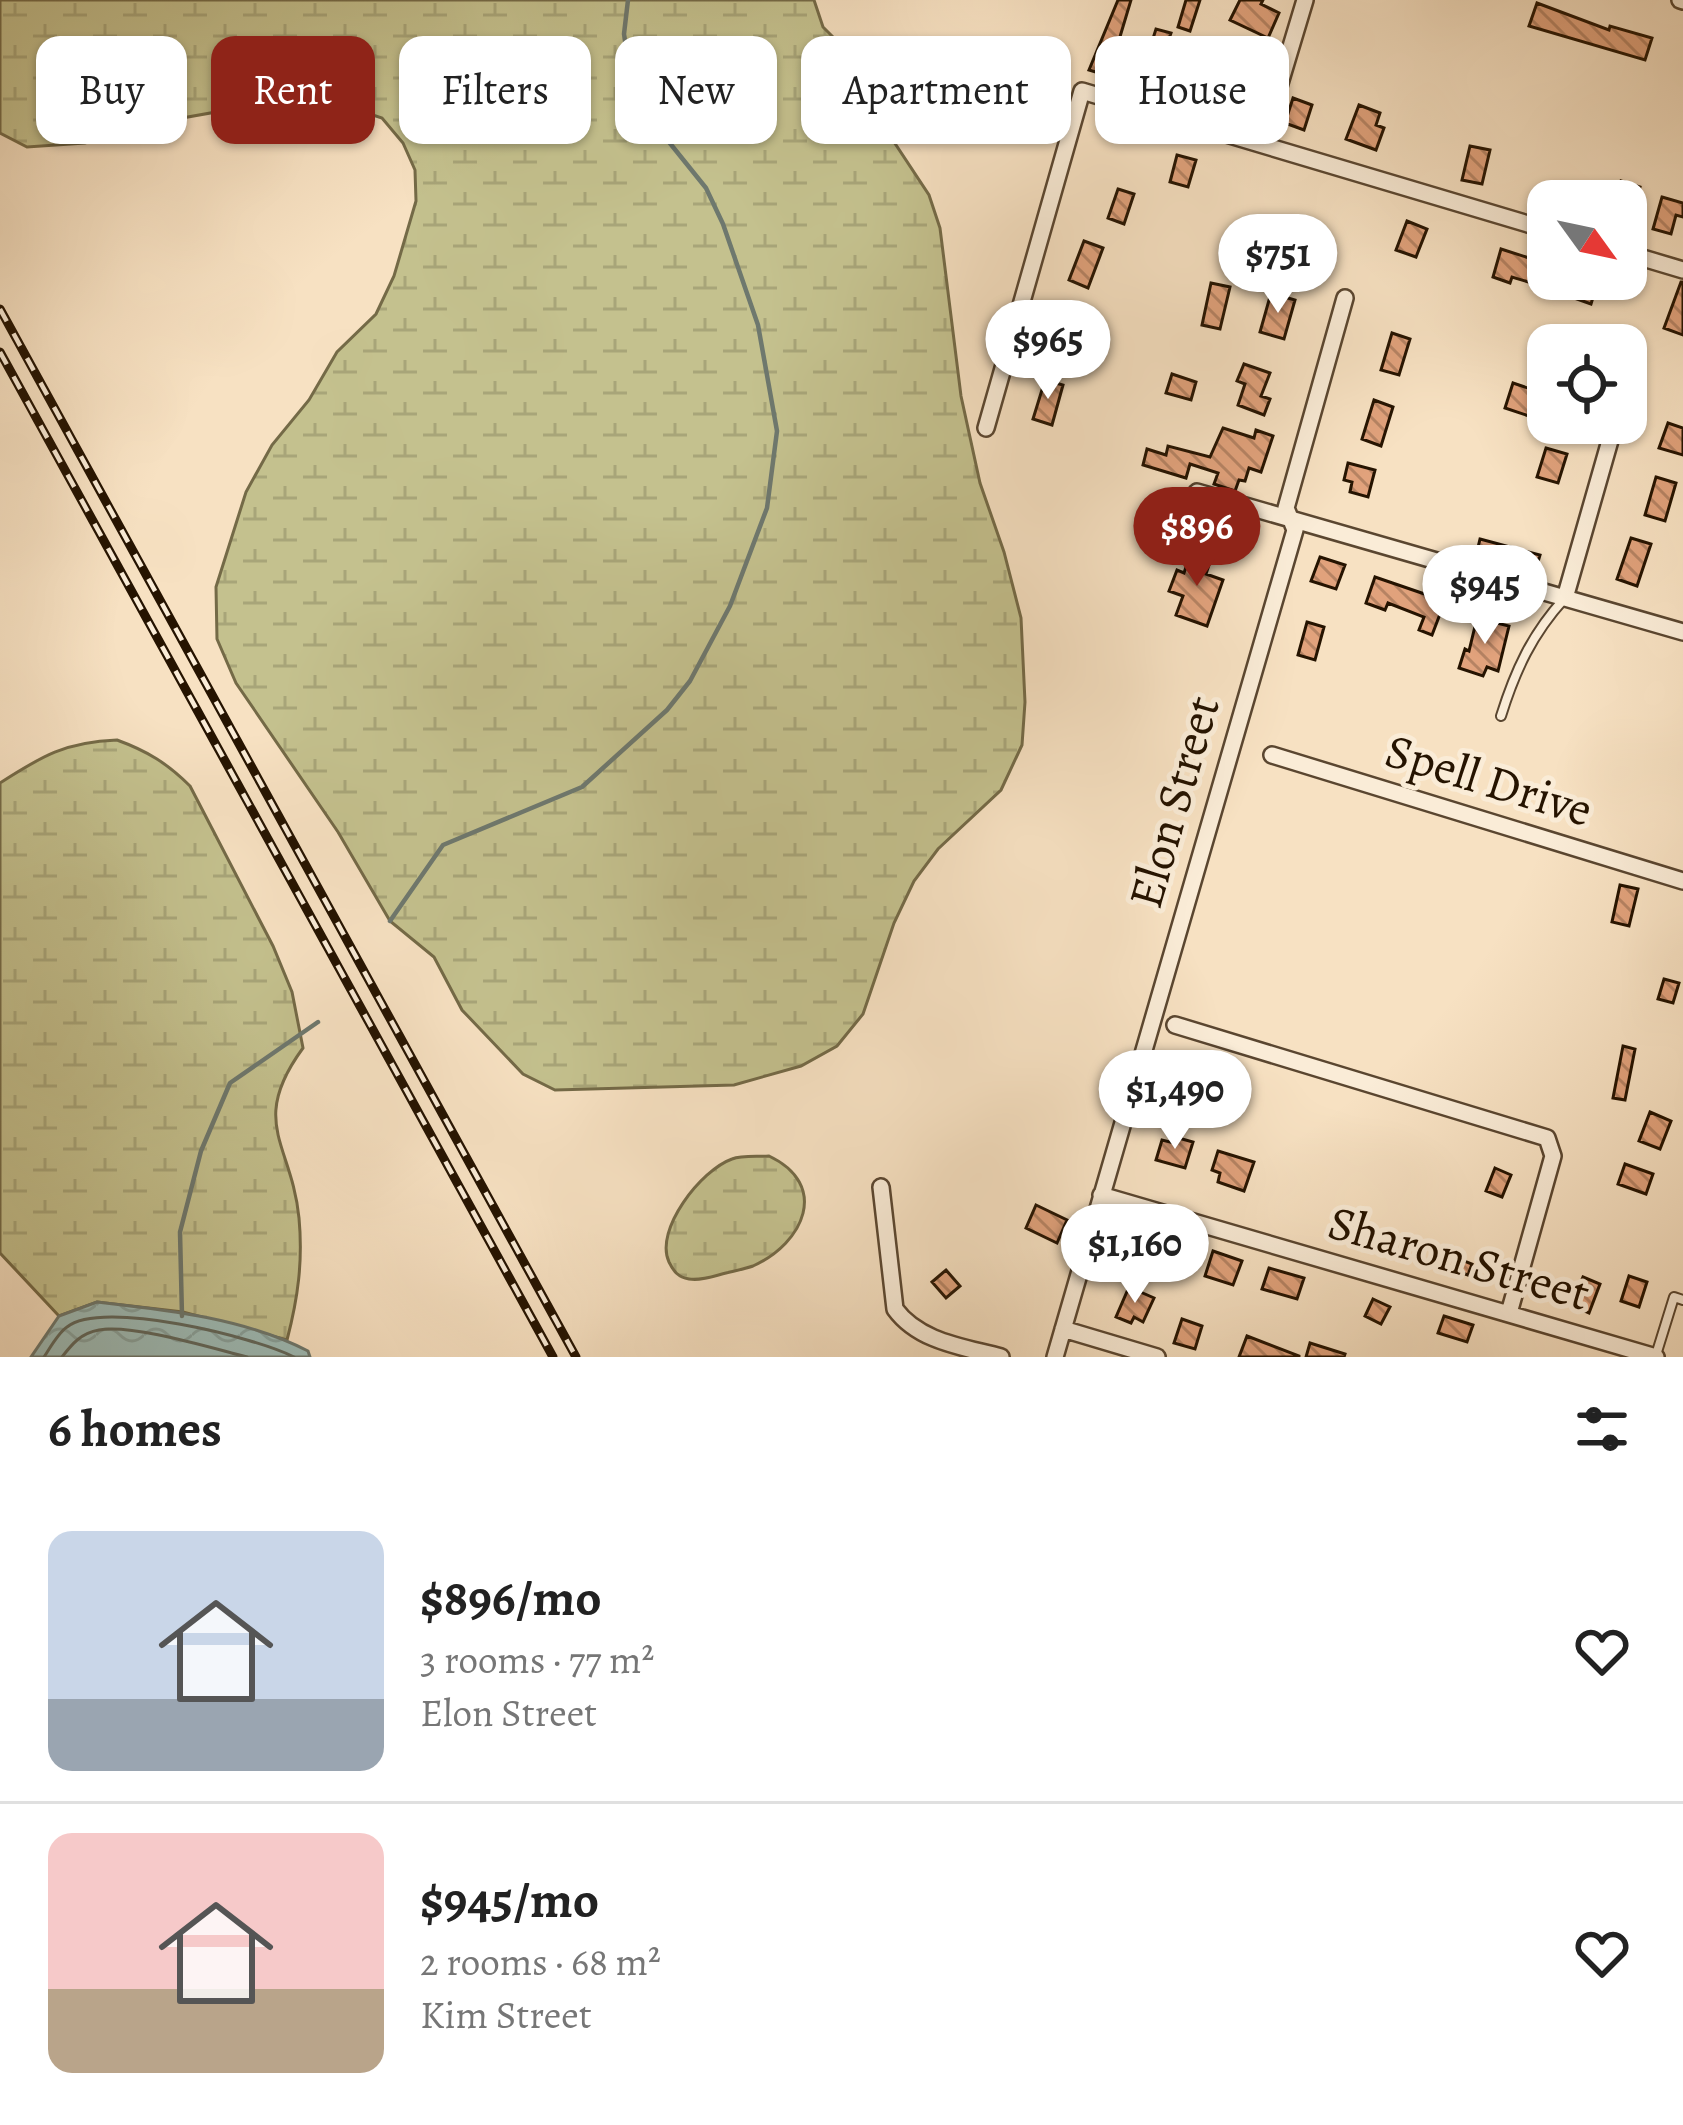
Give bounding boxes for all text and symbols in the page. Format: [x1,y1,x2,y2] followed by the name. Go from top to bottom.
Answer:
[36,36,187,144] chip: Buy
[211,36,375,144] chip: Rent
[399,36,591,144] chip: Filters
[615,36,777,144] chip: New
[801,36,1071,144] chip: Apartment
[1095,36,1289,144] chip: House
[1527,180,1647,300] north arrow
[1527,180,1647,444] map controls
[1207,214,1349,316] pin: $751
[1245,226,1311,279] text: $751
[977,300,1119,402] pin: $965
[1012,312,1084,365] text: $965
[1527,324,1647,444] button: locate
[1126,487,1268,589] pin: $896
[1160,499,1234,552] text: $896
[1414,545,1556,647] pin: $945
[1449,557,1521,610] text: $945
[1112,688,1236,916] street label: Elon Street
[1378,717,1600,843] street label: Spell Drive
[1077,1050,1273,1152] pin: $1,490
[1126,1062,1224,1115] text: $1,490
[1321,1189,1597,1327] street label: Sharon Street
[1037,1204,1233,1306] pin: $1,160
[1088,1216,1182,1269] text: $1,160
[48,1394,222,1464] text: 6 homes
[1569,1396,1635,1462] icon: filters
[420,1563,602,1633] text: $896/mo
[144,1579,288,1723] icon: home
[1569,1618,1635,1684] icon: heart
[420,1633,654,1686] text: 3 rooms · 77 m²
[420,1686,597,1739] text: Elon Street
[420,1865,599,1935] text: $945/mo
[144,1881,288,2025] icon: home
[1569,1920,1635,1986] icon: heart
[420,1935,661,1988] text: 2 rooms · 68 m²
[420,1988,592,2041] text: Kim Street

